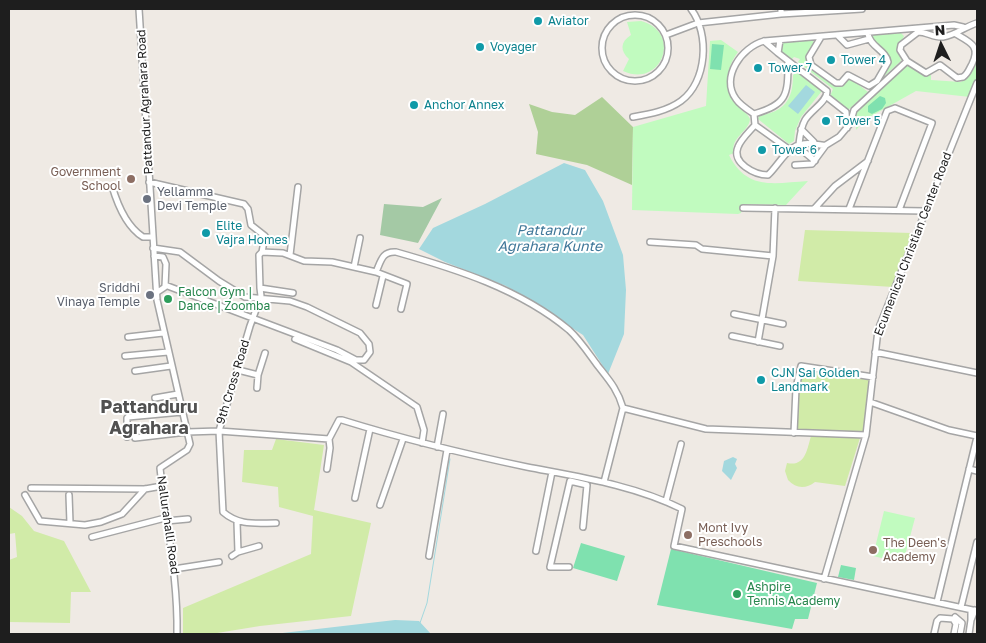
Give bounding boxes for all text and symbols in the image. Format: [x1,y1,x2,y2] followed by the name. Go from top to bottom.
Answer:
[548,14,589,28] place label: Aviator
[532,15,544,27] marker: Aviator
[916,20,966,70] north arrow
[934,21,946,38] text: N
[134,29,156,175] street label: Pattandur Agrahara Road
[490,40,536,54] place label: Voyager
[474,41,486,53] marker: Voyager
[841,53,886,67] place label: Tower 4
[825,54,837,66] marker: Tower 4
[768,61,812,75] place label: Tower 7
[752,62,764,74] marker: Tower 7
[424,98,504,112] place label: Anchor Annex
[408,99,420,111] marker: Anchor Annex
[836,114,881,128] place label: Tower 5
[820,115,832,127] marker: Tower 5
[772,143,817,157] place label: Tower 6
[756,144,768,156] marker: Tower 6
[871,150,955,338] street label: Ecumenical Christian Center Road
[50,165,121,193] place label: Government School
[125,173,137,185] marker: Government School
[157,185,227,213] place label: Yellamma Devi Temple
[141,193,153,205] marker: Yellamma Devi Temple
[216,219,288,247] place label: Elite Vajra Homes
[498,223,602,256] water label: Pattandur Agrahara Kunte
[200,227,212,239] marker: Elite Vajra Homes
[57,281,140,309] place label: Sriddhi Vinaya Temple
[178,285,270,313] place label: Falcon Gym | Dance | Zoomba
[144,289,156,301] marker: Sriddhi Vinaya Temple
[162,293,174,305] marker: Falcon Gym | Dance | Zoomba
[213,338,253,426] street label: 9th Cross Road
[771,366,860,394] place label: CJN Sai Golden Landmark
[755,374,767,386] marker: CJN Sai Golden Landmark
[100,396,198,438] district label: Pattanduru Agrahara
[154,475,182,575] street label: Nallurahalli Road
[698,521,762,549] place label: Mont Ivy Preschools
[682,529,694,541] marker: Mont Ivy Preschools
[883,536,946,564] place label: The Deen's Academy
[867,544,879,556] marker: The Deen's Academy
[747,580,840,608] place label: Ashpire Tennis Academy
[731,588,743,600] marker: Ashpire Tennis Academy

